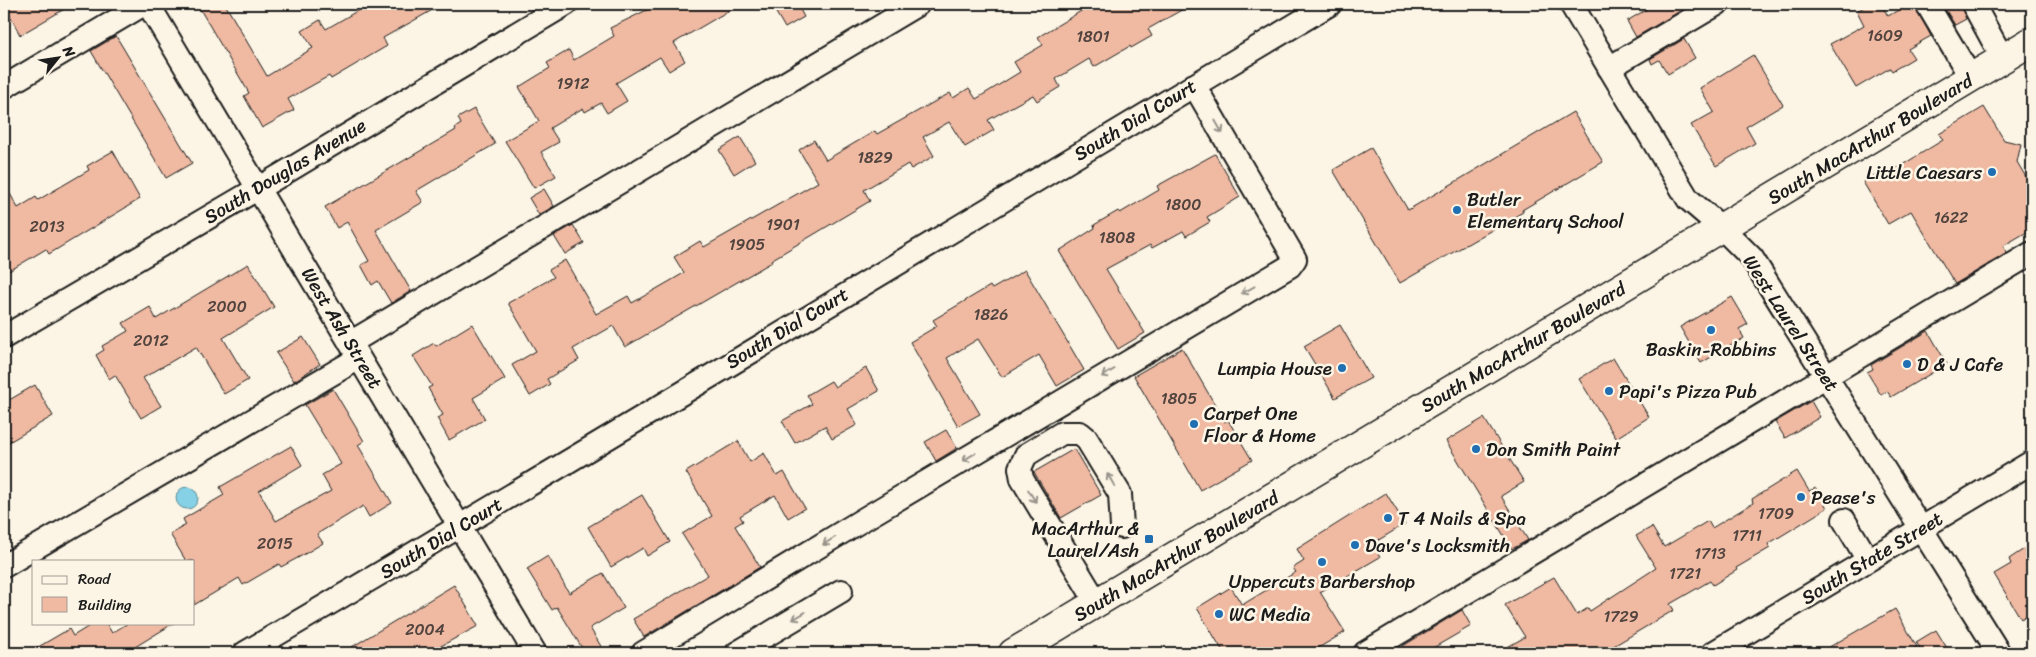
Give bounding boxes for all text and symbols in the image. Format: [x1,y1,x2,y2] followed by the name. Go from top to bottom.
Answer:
[1867,21,1903,50] house number: 1609
[1076,22,1110,51] house number: 1801
[32,32,82,82] north arrow
[55,40,82,62] text: N
[1761,64,1980,214] street label: South MacArthur Boulevard
[557,69,589,98] house number: 1912
[1067,70,1203,170] street label: South Dial Court
[197,109,373,233] street label: South Douglas Avenue
[1214,119,1224,133] one-way arrow
[857,143,893,172] house number: 1829
[1866,156,1982,189] place label: Little Caesars
[1986,166,1998,178] marker: Little Caesars
[1467,183,1624,238] place label: Butler Elementary School
[1165,190,1201,219] house number: 1800
[1934,203,1968,232] house number: 1622
[1451,204,1463,216] marker: Butler Elementary School
[766,210,800,239] house number: 1901
[30,212,65,241] house number: 2013
[1099,223,1135,252] house number: 1808
[729,230,766,259] house number: 1905
[1734,248,1848,398] street label: West Laurel Street
[292,261,392,395] street label: West Ash Street
[1414,272,1633,422] street label: South MacArthur Boulevard
[719,278,855,378] street label: South Dial Court
[1240,285,1255,295] one-way arrow
[207,292,247,321] house number: 2000
[974,300,1008,329] house number: 1826
[1705,324,1717,336] marker: Baskin-Robbins
[133,326,169,355] house number: 2012
[1646,333,1777,366] place label: Baskin-Robbins
[1917,348,2003,381] place label: D & J Cafe
[1218,352,1332,385] place label: Lumpia House
[1901,358,1913,370] marker: D & J Cafe
[1336,362,1348,374] marker: Lumpia House
[1102,369,1116,379] one-way arrow
[1619,375,1757,408] place label: Papi's Pizza Pub
[1161,384,1197,413] house number: 1805
[1603,385,1615,397] marker: Papi's Pizza Pub
[1204,397,1316,452] place label: Carpet One Floor & Home
[1188,418,1200,430] marker: Carpet One Floor & Home
[1486,433,1621,466] place label: Don Smith Paint
[1470,443,1482,455] marker: Don Smith Paint
[962,452,976,462] one-way arrow
[1106,474,1116,488] one-way arrow
[1067,481,1286,631] street label: South MacArthur Boulevard
[1811,481,1876,514] place label: Pease's
[373,488,509,588] street label: South Dial Court
[1028,488,1038,502] one-way arrow
[1795,491,1807,503] marker: Pease's
[1758,499,1794,528] house number: 1709
[1398,502,1527,535] place label: T 4 Nails & Spa
[1795,503,1949,613] street label: South State Street
[1032,512,1139,567] place label: MacArthur & Laurel/Ash
[1382,512,1394,524] marker: T 4 Nails & Spa
[1732,521,1762,550] house number: 1711
[257,529,293,558] house number: 2015
[1365,529,1510,562] place label: Dave's Locksmith
[1143,533,1155,545] marker: MacArthur & Laurel/Ash
[823,536,837,546] one-way arrow
[1349,539,1361,551] marker: Dave's Locksmith
[1694,539,1726,568] house number: 1713
[1316,556,1328,568] marker: Uppercuts Barbershop
[1669,559,1701,588] house number: 1721
[32,560,195,624] legend
[1229,565,1415,598] place label: Uppercuts Barbershop
[78,566,111,592] text: Road
[78,592,132,618] text: Building
[1229,598,1311,631] place label: WC Media
[1603,602,1639,631] house number: 1729
[1213,608,1225,620] marker: WC Media
[792,611,806,621] one-way arrow
[405,615,445,644] house number: 2004

